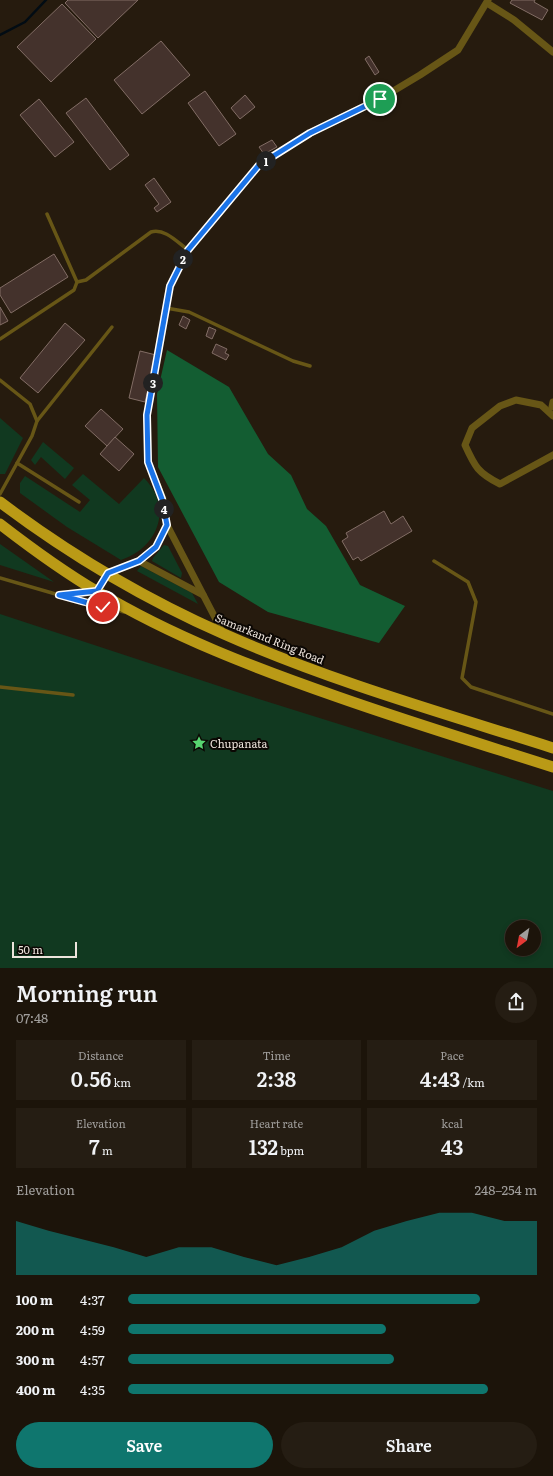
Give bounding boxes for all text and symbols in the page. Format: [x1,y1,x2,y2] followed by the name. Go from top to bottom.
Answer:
[363,82,397,116] pin
[369,88,391,110] icon: arrive
[256,151,276,171] pin: 1
[264,153,268,169] text: 1
[173,249,193,269] pin: 2
[180,251,186,267] text: 2
[143,373,163,393] pin: 3
[150,375,156,391] text: 3
[154,499,174,519] pin: 4
[161,501,167,517] text: 4
[86,590,120,624] pin
[92,596,114,618] icon: check
[213,609,327,667] street label: Samarkand Ring Road
[191,735,207,751] place icon: Chupanata
[210,735,267,751] place label: Chupanata
[505,920,541,956] north arrow
[505,920,541,956] map controls
[12,940,77,959] scale bar
[18,941,43,957] text: 50 m
[16,976,158,1009] text: Morning run
[495,981,537,1023] button: share
[16,1008,48,1027] text: 07:48
[78,1047,124,1063] text: Distance
[263,1047,290,1063] text: Time
[440,1047,464,1063] text: Pace
[71,1063,111,1093] text: 0.56
[257,1063,296,1093] text: 2:38
[420,1063,460,1093] text: 4:43
[111,1074,131,1090] text: km
[460,1074,485,1090] text: /km
[76,1115,126,1131] text: Elevation
[250,1115,303,1131] text: Heart rate
[441,1115,463,1131] text: kcal
[89,1131,100,1161] text: 7
[249,1131,278,1161] text: 132
[441,1131,464,1161] text: 43
[100,1142,113,1158] text: m
[278,1142,304,1158] text: bpm
[16,1180,75,1199] text: Elevation
[475,1180,537,1199] text: 248–254 m
[16,1290,53,1309] text: 100 m
[80,1290,105,1309] text: 4:37
[16,1320,55,1339] text: 200 m
[80,1320,105,1339] text: 4:59
[16,1350,55,1369] text: 300 m
[80,1350,105,1369] text: 4:57
[16,1380,55,1399] text: 400 m
[80,1380,105,1399] text: 4:35
[16,1422,273,1468] button: Save
[281,1422,537,1468] button: Share

